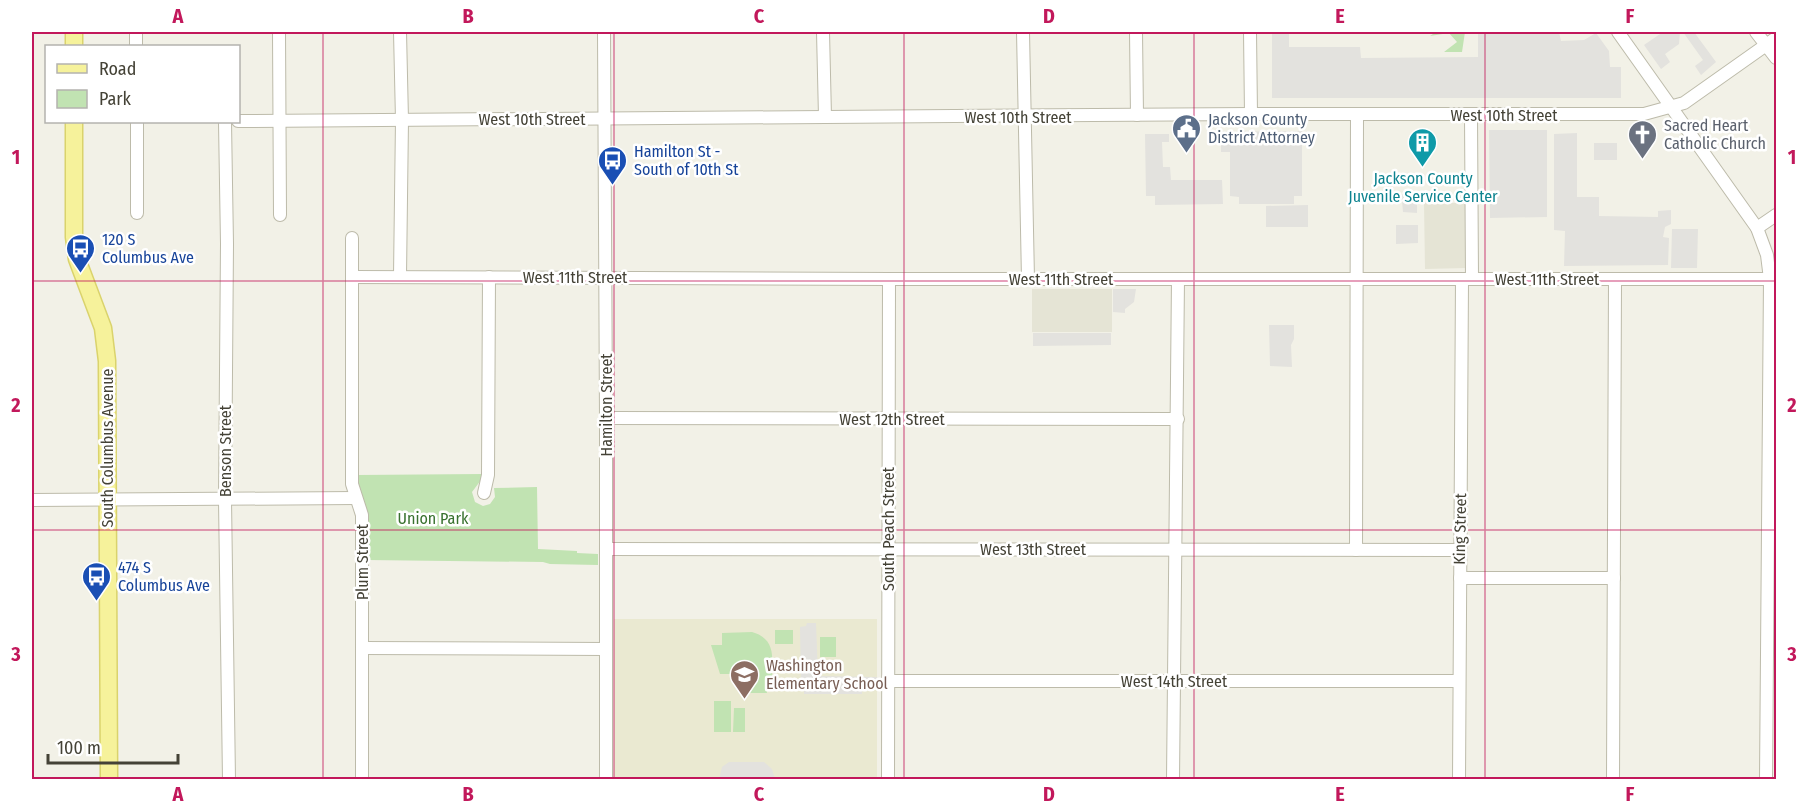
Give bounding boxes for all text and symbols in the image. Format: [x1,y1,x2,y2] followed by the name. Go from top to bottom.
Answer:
[172,4,185,28] text: A
[462,4,474,28] text: B
[754,4,765,28] text: C
[1043,4,1055,28] text: D
[1335,4,1345,28] text: E
[1626,4,1635,28] text: F
[45,45,240,123] legend
[99,58,136,80] text: Road
[99,88,132,110] text: Park
[1451,106,1558,125] street label: West 10th Street
[965,108,1072,127] street label: West 10th Street
[479,110,586,129] street label: West 10th Street
[1208,110,1316,147] place label: Jackson County District Attorney
[1171,112,1203,154] public building icon: Jackson County District Attorney
[1664,116,1766,153] place label: Sacred Heart Catholic Church
[1627,118,1659,160] church icon: Sacred Heart Catholic Church
[1407,126,1439,168] building icon: Jackson County Juvenile Service Center
[634,142,739,179] place label: Hamilton St - South of 10th St
[597,144,629,186] bus stop icon: Hamilton St - South of 10th St
[12,145,20,169] text: 1
[1788,145,1796,169] text: 1
[1348,169,1498,206] place label: Jackson County Juvenile Service Center
[102,230,194,267] place label: 120 S Columbus Ave
[65,232,97,274] bus stop icon: 120 S Columbus Ave
[523,268,628,287] street label: West 11th Street
[1009,270,1114,289] street label: West 11th Street
[1495,270,1600,289] street label: West 11th Street
[597,353,616,457] street label: Hamilton Street
[98,369,117,527] street label: South Columbus Avenue
[10,393,21,417] text: 2
[1786,393,1797,417] text: 2
[216,404,235,497] street label: Benson Street
[839,410,946,429] street label: West 12th Street
[879,466,898,591] street label: South Peach Street
[1450,492,1470,565] street label: King Street
[398,509,469,528] park label: Union Park
[353,523,372,600] street label: Plum Street
[980,540,1087,559] street label: West 13th Street
[118,558,210,595] place label: 474 S Columbus Ave
[81,560,113,602] bus stop icon: 474 S Columbus Ave
[10,642,21,666] text: 3
[1786,642,1797,666] text: 3
[766,656,888,693] place label: Washington Elementary School
[729,658,761,700] school or university icon: Washington Elementary School
[1121,672,1228,691] street label: West 14th Street
[48,727,178,765] scale bar
[57,737,101,759] text: 100 m
[172,782,185,806] text: A
[462,782,474,806] text: B
[754,782,765,806] text: C
[1043,782,1055,806] text: D
[1335,782,1345,806] text: E
[1626,782,1635,806] text: F

